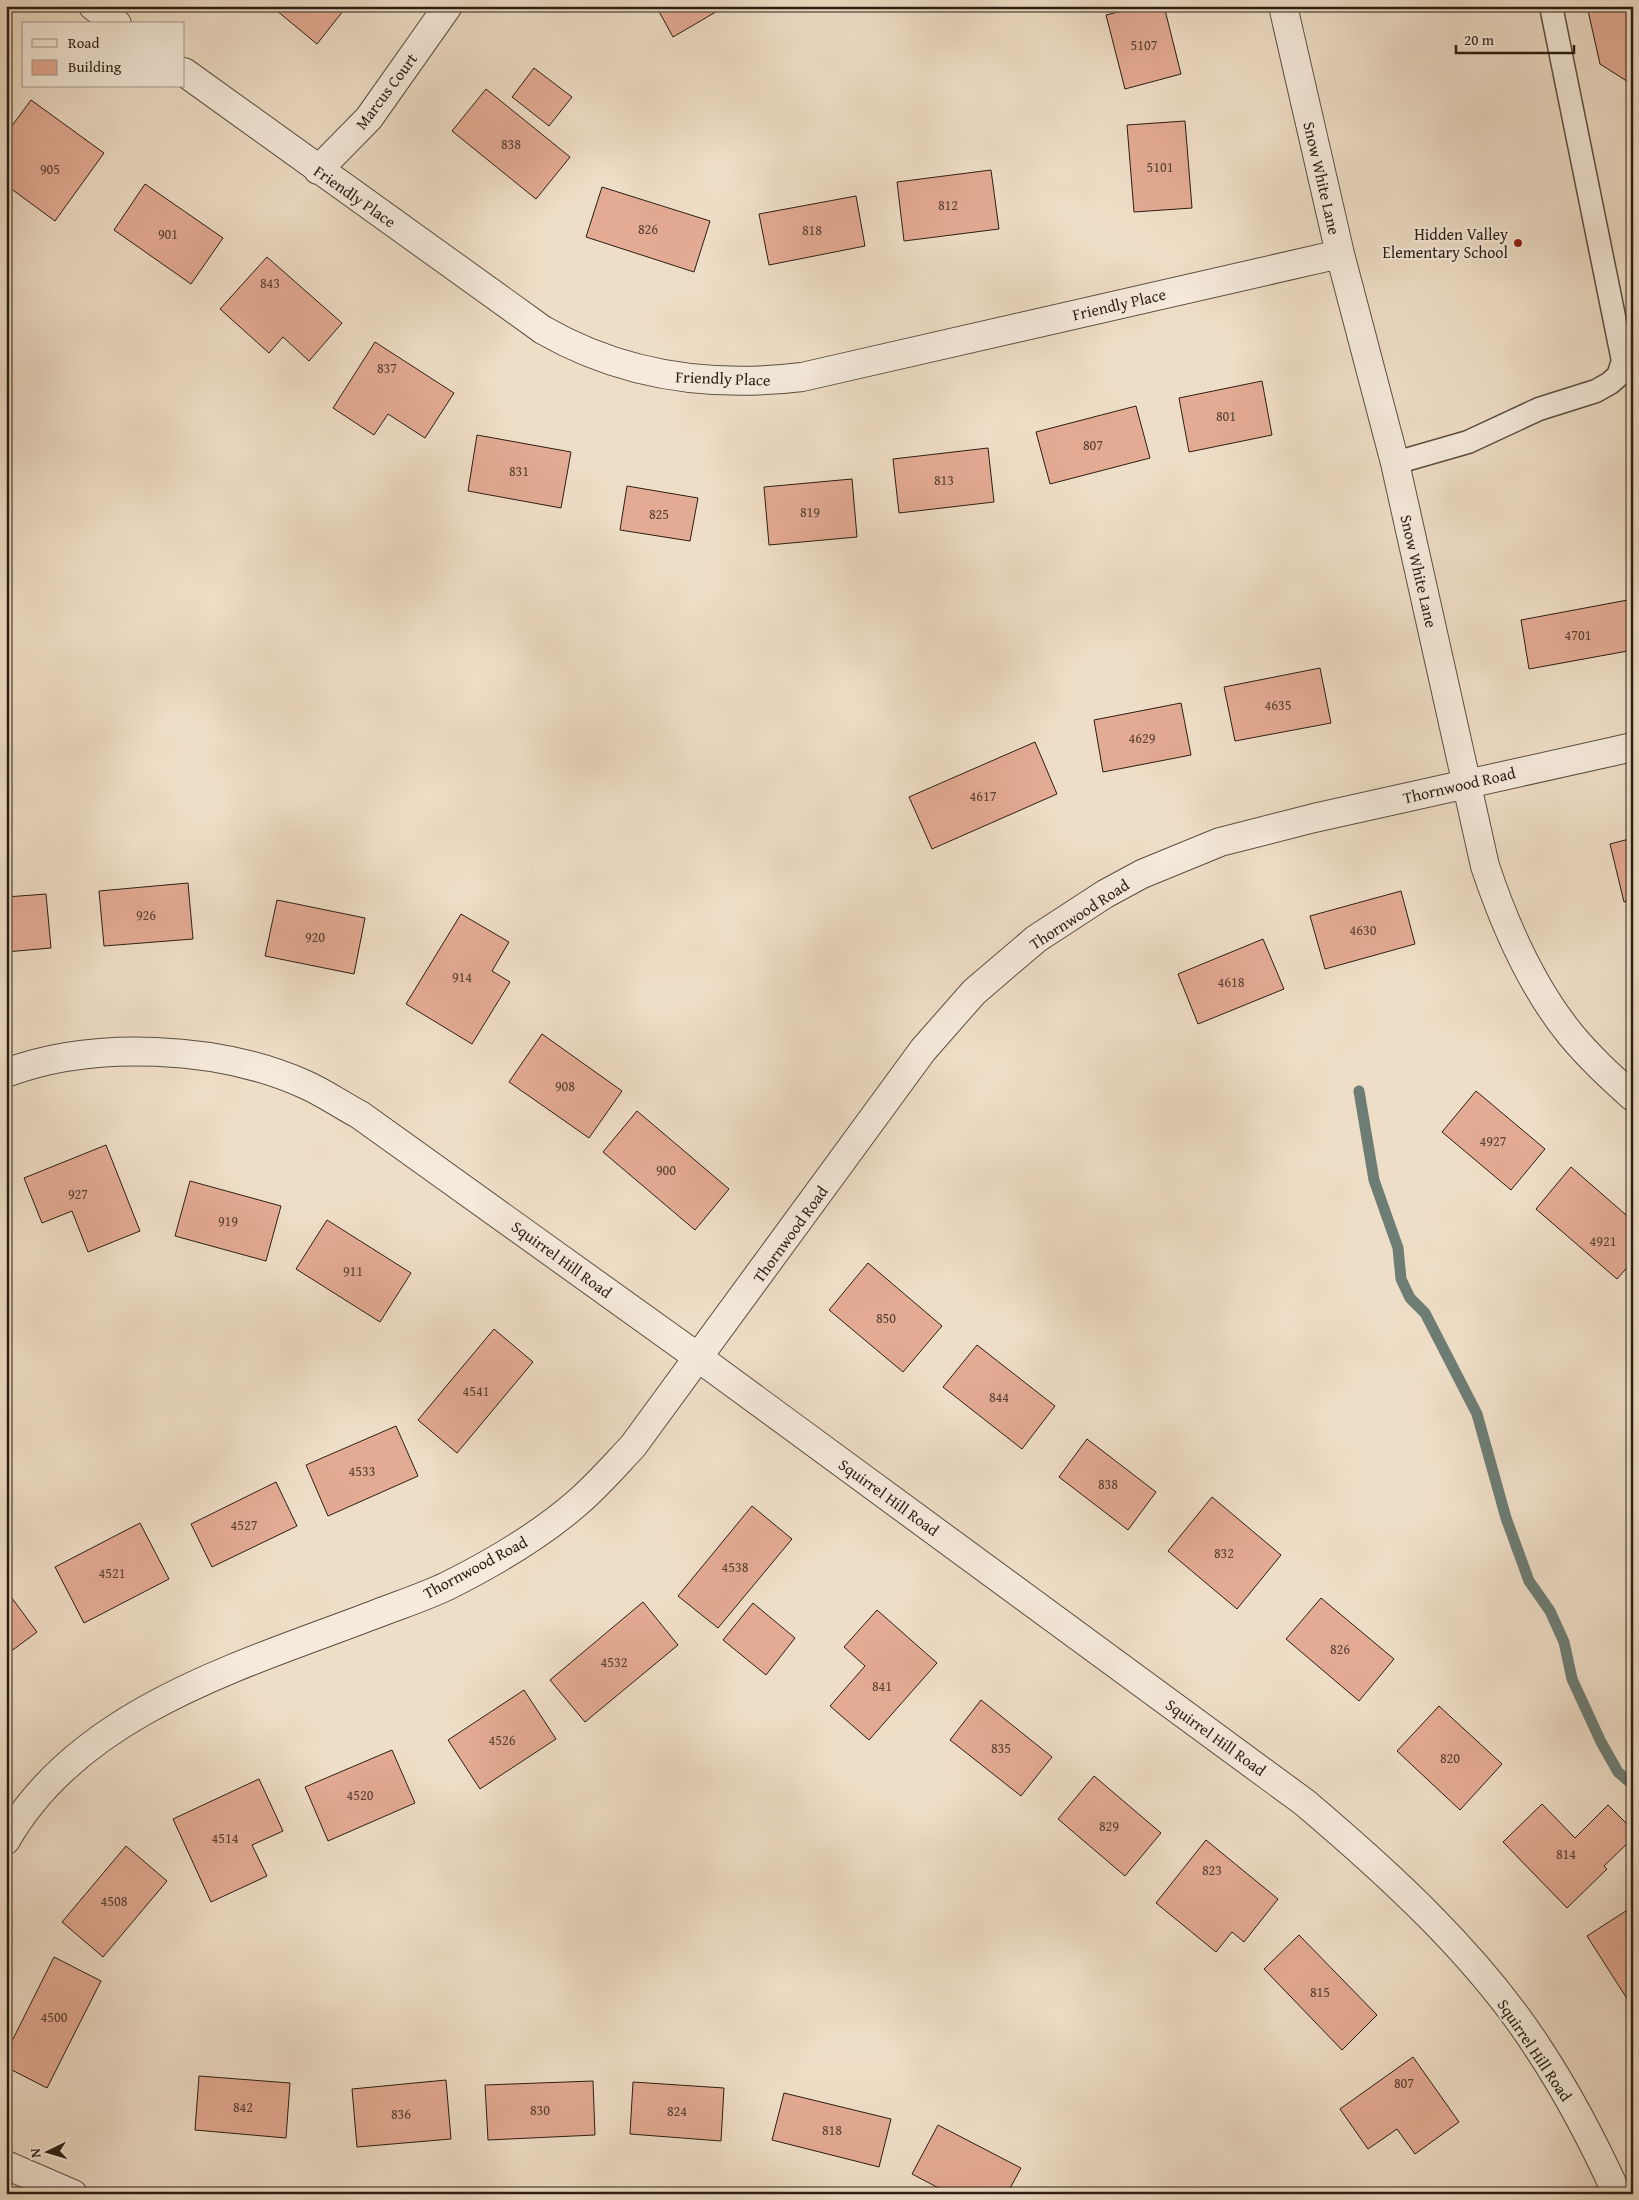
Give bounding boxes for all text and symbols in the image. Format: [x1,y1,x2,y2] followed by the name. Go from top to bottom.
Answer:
[22,22,185,88] legend
[1456,22,1574,54] scale bar
[1464,29,1495,50] text: 20 m
[68,32,99,53] text: Road
[1131,35,1158,55] house number: 5107
[349,47,423,134] street label: Marcus Court
[68,56,122,77] text: Building
[1297,119,1347,237] street label: Snow White Lane
[501,134,521,154] house number: 838
[1147,157,1173,177] house number: 5101
[40,159,60,179] house number: 905
[309,159,401,233] street label: Friendly Place
[938,195,958,215] house number: 812
[638,219,658,239] house number: 826
[802,220,822,240] house number: 818
[1383,222,1509,264] place label: Hidden Valley Elementary School
[158,224,178,244] house number: 901
[1512,237,1524,249] marker: Hidden Valley Elementary School
[260,273,280,293] house number: 843
[1070,282,1168,326] street label: Friendly Place
[377,358,397,378] house number: 837
[675,364,771,392] street label: Friendly Place
[1216,406,1236,426] house number: 801
[1083,435,1103,455] house number: 807
[509,461,529,481] house number: 831
[934,470,954,490] house number: 813
[800,502,820,522] house number: 819
[649,504,669,524] house number: 825
[1394,512,1444,630] street label: Snow White Lane
[1565,625,1591,645] house number: 4701
[1265,695,1291,715] house number: 4635
[1129,728,1156,748] house number: 4629
[1400,760,1518,810] street label: Thornwood Road
[970,786,997,806] house number: 4617
[1024,872,1134,955] street label: Thornwood Road
[136,905,156,925] house number: 926
[1350,920,1377,940] house number: 4630
[305,927,325,947] house number: 920
[452,967,472,987] house number: 914
[1218,972,1245,992] house number: 4618
[555,1076,575,1096] house number: 908
[1480,1131,1507,1151] house number: 4927
[656,1160,676,1180] house number: 900
[747,1180,834,1287] street label: Thornwood Road
[68,1184,88,1204] house number: 927
[218,1211,238,1231] house number: 919
[507,1214,618,1304] street label: Squirrel Hill Road
[1590,1231,1616,1251] house number: 4921
[343,1261,363,1281] house number: 911
[876,1308,896,1328] house number: 850
[463,1381,489,1401] house number: 4541
[989,1387,1009,1407] house number: 844
[834,1452,945,1542] street label: Squirrel Hill Road
[349,1461,375,1481] house number: 4533
[1098,1474,1118,1494] house number: 838
[231,1515,258,1535] house number: 4527
[419,1529,532,1605] street label: Thornwood Road
[1214,1543,1234,1563] house number: 832
[722,1557,749,1577] house number: 4538
[99,1563,125,1583] house number: 4521
[1330,1639,1350,1659] house number: 826
[601,1652,627,1672] house number: 4532
[872,1676,892,1696] house number: 841
[1161,1692,1272,1782] street label: Squirrel Hill Road
[489,1730,516,1750] house number: 4526
[991,1738,1011,1758] house number: 835
[1440,1748,1460,1768] house number: 820
[347,1785,374,1805] house number: 4520
[1099,1816,1119,1836] house number: 829
[212,1828,239,1848] house number: 4514
[1556,1844,1576,1864] house number: 814
[1202,1860,1222,1880] house number: 823
[101,1891,128,1911] house number: 4508
[1310,1982,1330,2002] house number: 815
[1492,1994,1578,2106] street label: Squirrel Hill Road
[41,2007,68,2027] house number: 4500
[1394,2073,1414,2093] house number: 807
[233,2097,253,2117] house number: 842
[530,2100,550,2120] house number: 830
[667,2101,687,2121] house number: 824
[391,2104,411,2124] house number: 836
[822,2120,842,2140] house number: 818
[22,2128,72,2178] north arrow
[25,2147,45,2159] text: N

